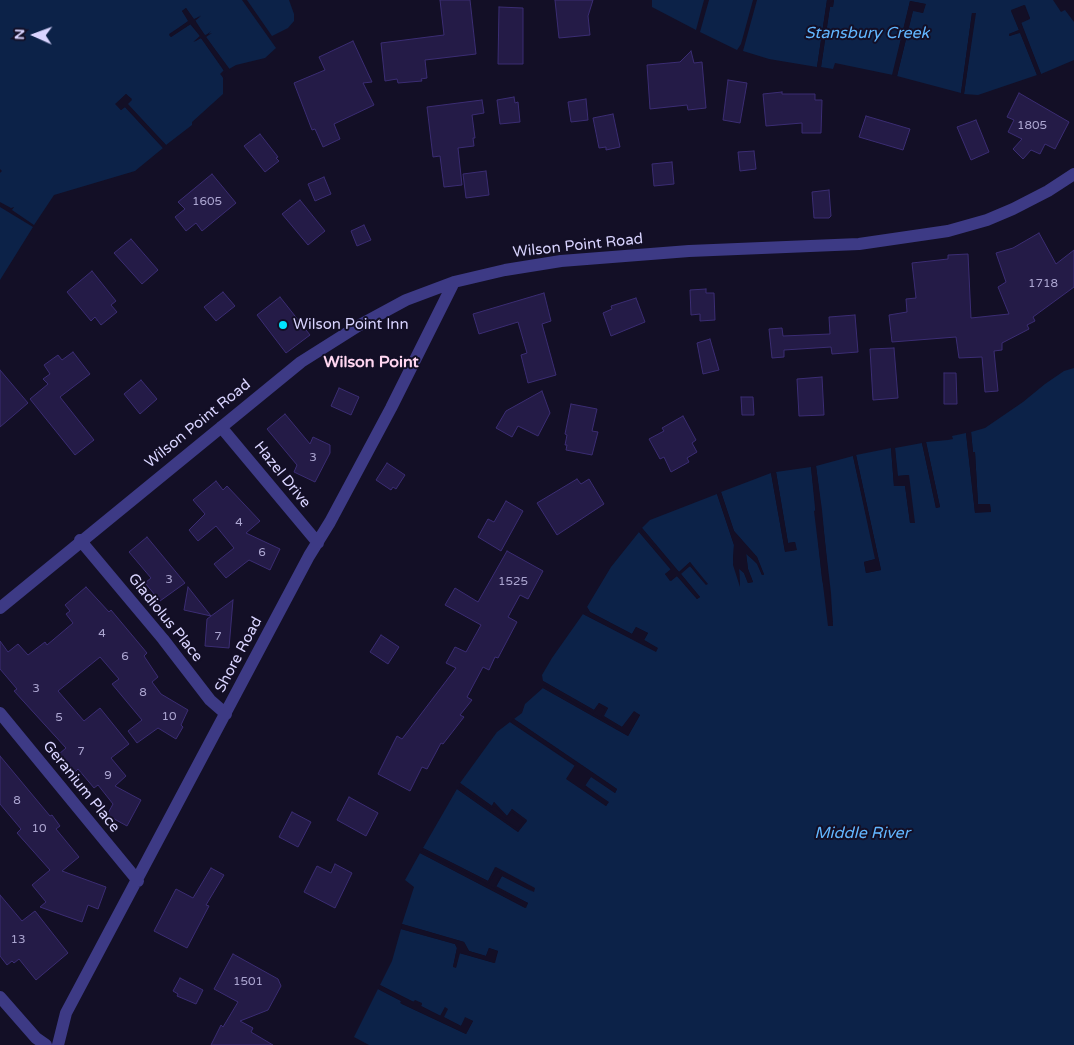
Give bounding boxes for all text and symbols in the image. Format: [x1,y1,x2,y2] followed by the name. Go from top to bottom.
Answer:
[10,10,60,60] north arrow
[805,24,929,44] water label: Stansbury Creek
[11,29,28,40] text: N
[1017,119,1047,133] house number: 1805
[192,195,222,209] house number: 1605
[512,230,644,262] street label: Wilson Point Road
[1028,277,1058,291] house number: 1718
[293,316,409,334] place label: Wilson Point Inn
[277,319,289,331] marker: Wilson Point Inn
[323,353,419,373] district label: Wilson Point
[141,376,255,472] street label: Wilson Point Road
[250,438,314,512] street label: Hazel Drive
[309,451,317,465] house number: 3
[235,516,243,530] house number: 4
[258,546,266,560] house number: 6
[124,570,206,666] street label: Gladiolus Place
[165,573,173,587] house number: 3
[498,575,528,589] house number: 1525
[212,614,266,696] street label: Shore Road
[98,627,106,641] house number: 4
[214,630,222,644] house number: 7
[121,650,129,664] house number: 6
[32,682,40,696] house number: 3
[139,686,147,700] house number: 8
[161,710,177,724] house number: 10
[55,711,63,725] house number: 5
[39,738,123,836] street label: Geranium Place
[77,745,85,759] house number: 7
[104,769,112,783] house number: 9
[13,794,21,808] house number: 8
[31,822,47,836] house number: 10
[814,824,910,844] water label: Middle River
[10,933,26,947] house number: 13
[233,975,263,989] house number: 1501

